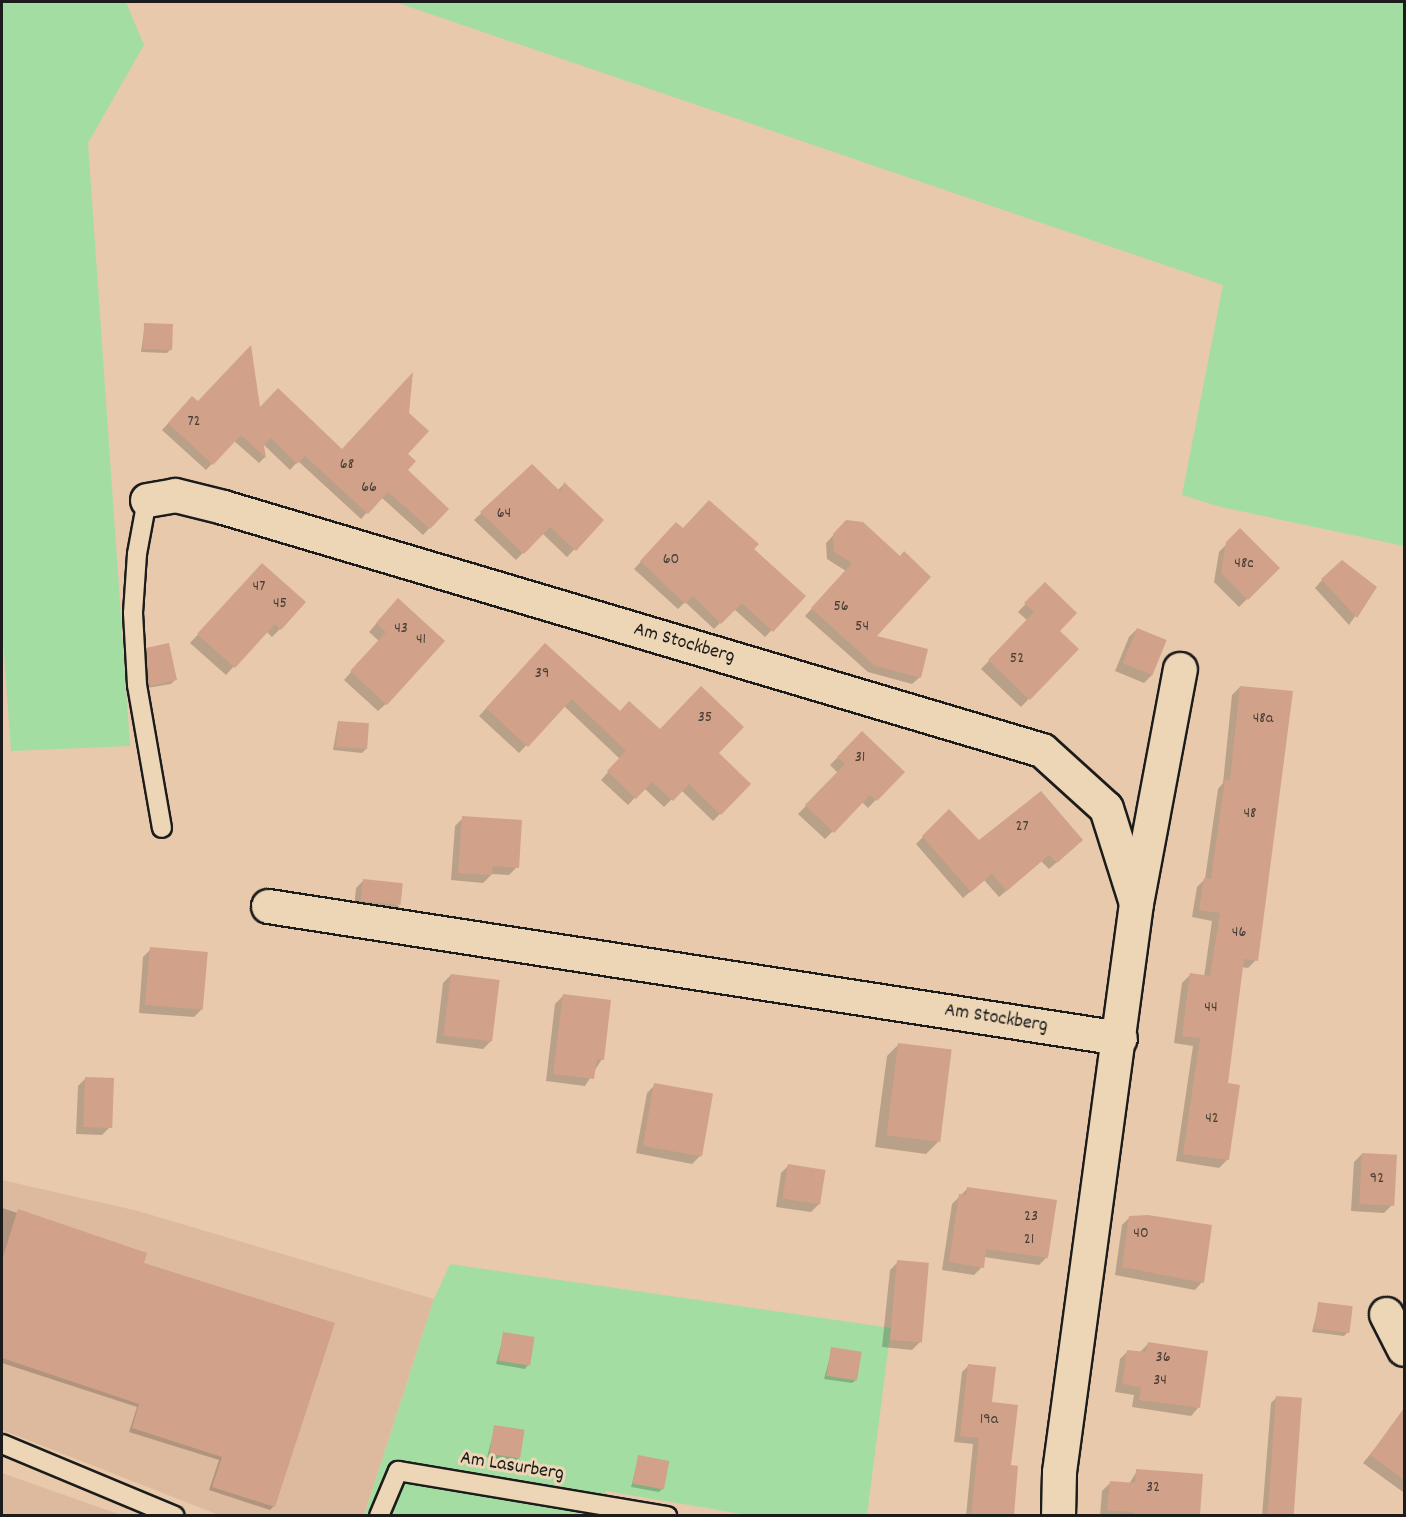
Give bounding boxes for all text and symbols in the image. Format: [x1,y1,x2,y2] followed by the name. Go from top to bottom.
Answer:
[187,412,201,432] house number: 72
[340,455,354,475] house number: 68
[361,478,377,498] house number: 66
[497,504,511,524] house number: 64
[663,550,679,570] house number: 60
[1234,554,1254,574] house number: 48c
[253,577,265,597] house number: 47
[273,594,287,614] house number: 45
[833,597,849,617] house number: 56
[855,617,869,637] house number: 54
[631,618,737,670] street label: Am Stockberg
[394,619,408,639] house number: 43
[416,630,426,650] house number: 41
[1010,649,1024,669] house number: 52
[535,664,549,684] house number: 39
[698,708,712,728] house number: 35
[1253,709,1273,729] house number: 48a
[855,748,865,768] house number: 31
[1243,804,1257,824] house number: 48
[1015,817,1029,837] house number: 27
[1232,923,1246,943] house number: 46
[1204,998,1218,1018] house number: 44
[943,999,1049,1039] street label: Am Stockberg
[1205,1109,1219,1129] house number: 42
[1370,1169,1384,1189] house number: 92
[1024,1207,1038,1227] house number: 23
[1133,1224,1149,1244] house number: 40
[1024,1230,1034,1250] house number: 21
[1156,1348,1170,1368] house number: 36
[1153,1371,1167,1391] house number: 34
[980,1410,998,1430] house number: 19a
[458,1447,566,1487] street label: Am Lasurberg
[1146,1478,1160,1498] house number: 32

